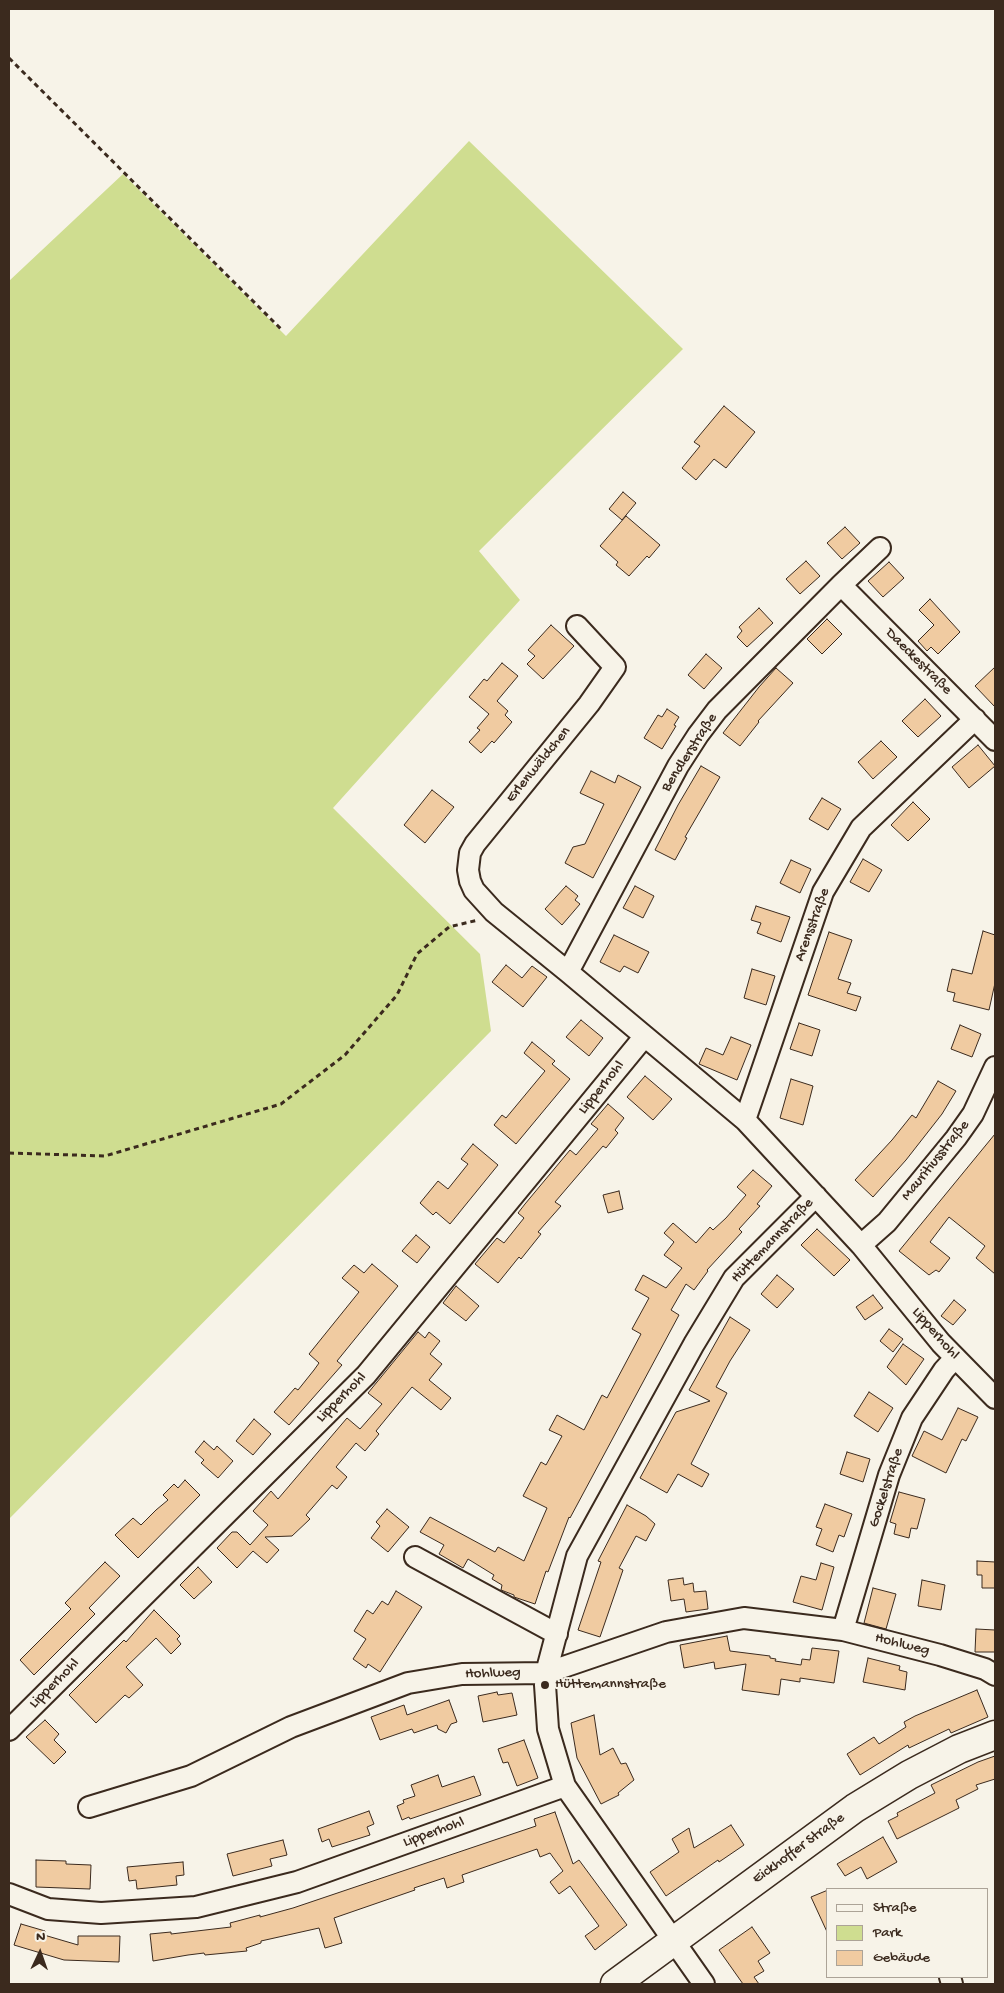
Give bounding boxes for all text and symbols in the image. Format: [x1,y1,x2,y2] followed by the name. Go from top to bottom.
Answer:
[881,625,955,699] street label: Daeckestraße
[658,710,722,796] street label: Bendlerstraße
[503,723,575,807] street label: Erlenwäldchen
[791,886,835,964] street label: Arensstraße
[575,1058,629,1118] street label: Lipperhohl
[898,1117,974,1205] street label: Mauritiusstraße
[728,1195,818,1287] street label: Hüttemannstraße
[907,1304,963,1364] street label: Lipperhohl
[313,1369,371,1427] street label: Lipperhohl
[866,1446,908,1530] street label: Gockelstraße
[873,1630,931,1660] street label: Hohlweg
[26,1655,84,1713] street label: Lipperhohl
[465,1664,521,1684] street label: Hohlweg
[555,1676,666,1694] place label: Hüttemannstraße
[539,1679,551,1691] marker: Hüttemannstraße
[749,1810,849,1888] street label: Eickhoffer Straße
[401,1814,467,1852] street label: Lipperhohl
[826,1888,989,1978] legend
[873,1899,917,1917] text: Straße
[873,1924,902,1942] text: Park
[15,1928,65,1978] north arrow
[36,1929,46,1946] text: N
[873,1949,930,1967] text: Gebäude

